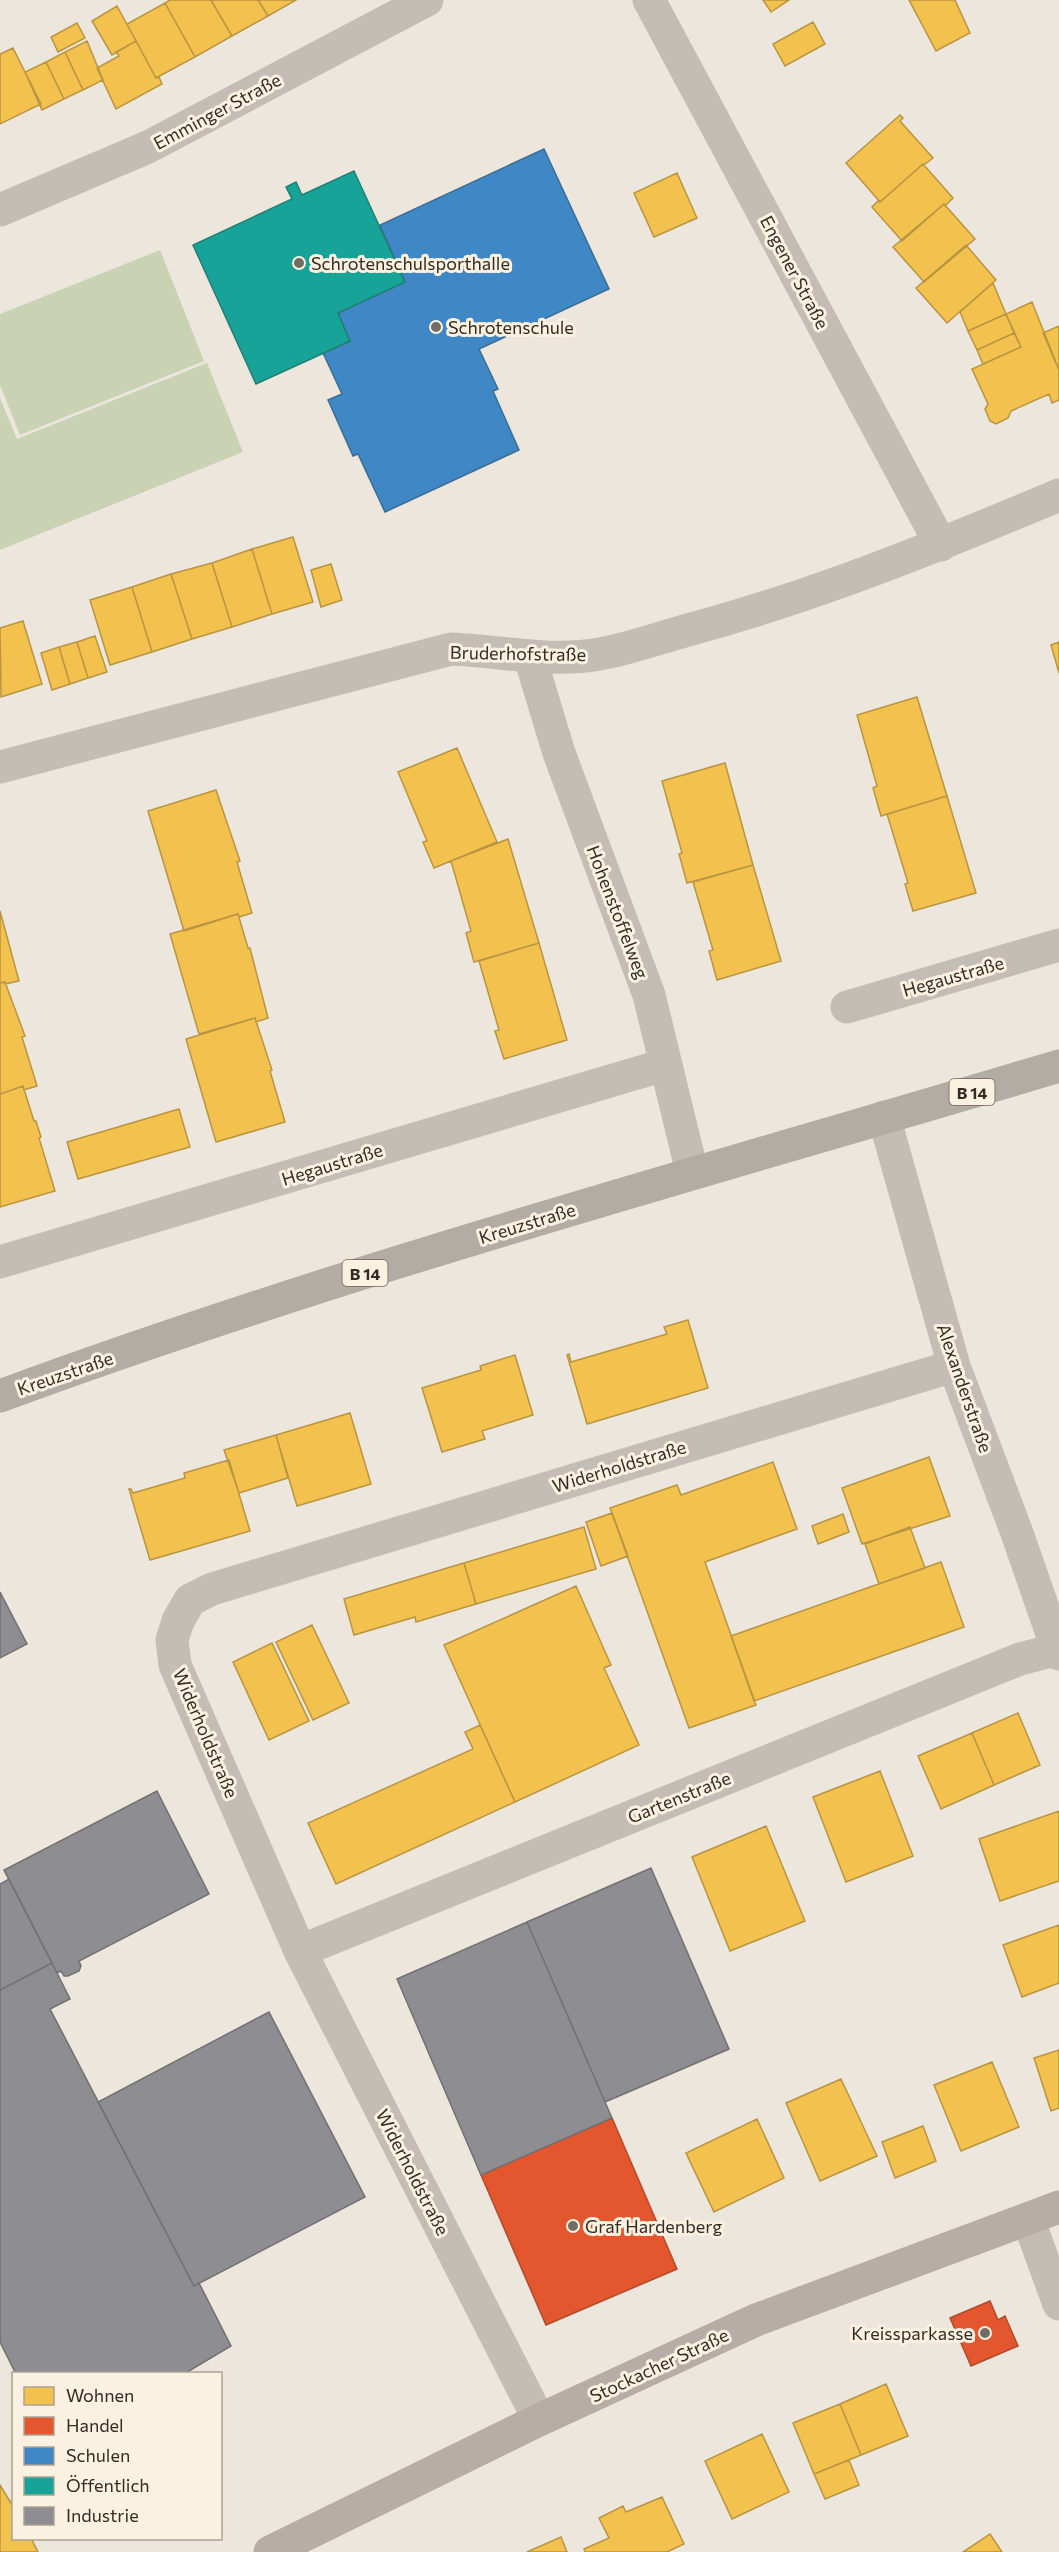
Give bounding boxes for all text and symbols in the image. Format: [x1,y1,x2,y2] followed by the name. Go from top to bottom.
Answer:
[149,68,285,154] street label: Emminger Straße
[756,212,834,332] street label: Engener Straße
[311,252,510,274] place label: Schrotenschulsporthalle
[292,256,306,270] marker: Schrotenschulsporthalle
[448,316,574,338] place label: Schrotenschule
[429,320,443,334] marker: Schrotenschule
[450,641,586,665] street label: Bruderhofstraße
[582,842,654,982] street label: Hohenstoffelweg
[900,951,1006,1001] street label: Hegaustraße
[950,1079,994,1105] road number: B 14
[279,1138,385,1190] street label: Hegaustraße
[476,1198,578,1248] street label: Kreuzstraße
[342,1260,388,1286] road number: B 14
[933,1321,997,1455] street label: Alexanderstraße
[14,1346,116,1400] street label: Kreuzstraße
[550,1435,688,1497] street label: Widerholdstraße
[169,1665,243,1801] street label: Widerholdstraße
[624,1766,734,1828] street label: Gartenstraße
[372,2105,454,2239] street label: Widerholdstraße
[585,2215,722,2237] place label: Graf Hardenberg
[566,2219,580,2233] marker: Graf Hardenberg
[851,2322,973,2344] place label: Kreissparkasse
[586,2323,732,2407] street label: Stockacher Straße
[978,2326,992,2340] marker: Kreissparkasse
[12,2372,222,2540] legend
[66,2384,134,2406] text: Wohnen
[66,2414,124,2436] text: Handel
[66,2444,130,2466] text: Schulen
[66,2474,150,2496] text: Öffentlich
[66,2504,139,2526] text: Industrie

